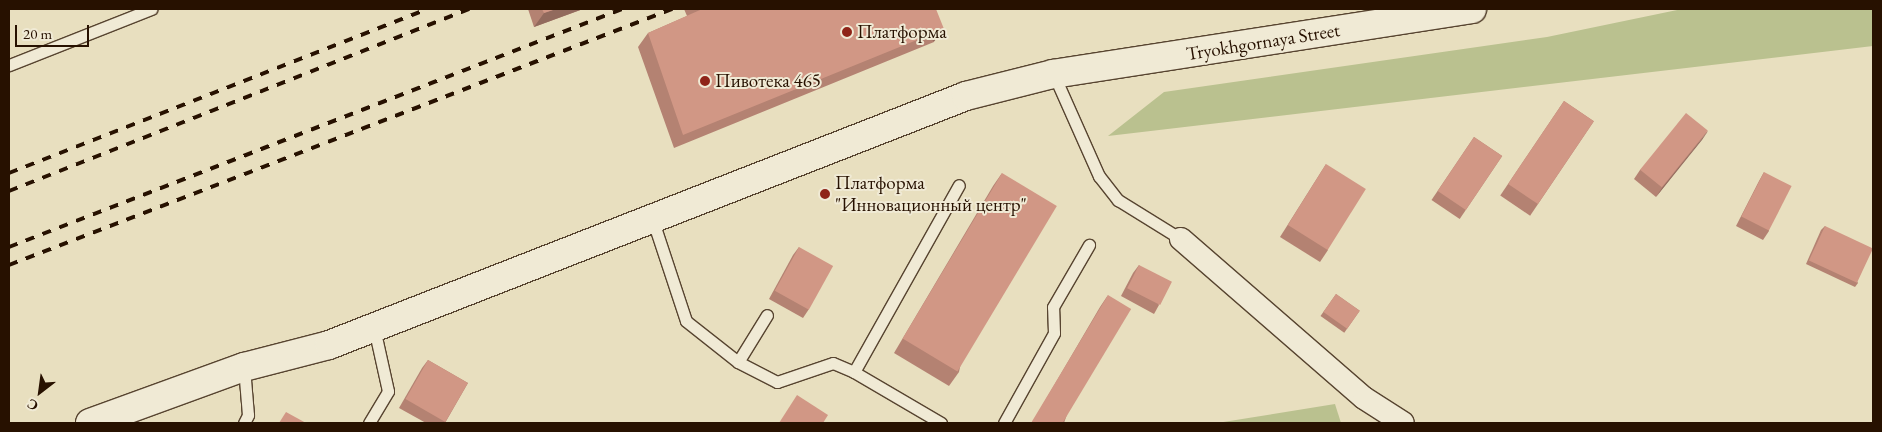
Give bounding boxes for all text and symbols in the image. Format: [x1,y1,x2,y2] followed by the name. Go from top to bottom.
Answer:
[18,15,91,47] scale bar
[1184,19,1342,65] street label: Tryokhgornaya Street
[857,21,947,43] place label: Платформа
[23,24,52,43] text: 20 m
[841,26,853,38] marker: Платформа
[715,70,821,92] place label: Пивотека 465
[699,75,711,87] marker: Пивотека 465
[835,172,1027,216] place label: Платформа "Инновационный центр"
[819,188,831,200] marker: Платформа "Инновационный центр"
[15,367,65,417] north arrow
[24,395,41,415] text: С

